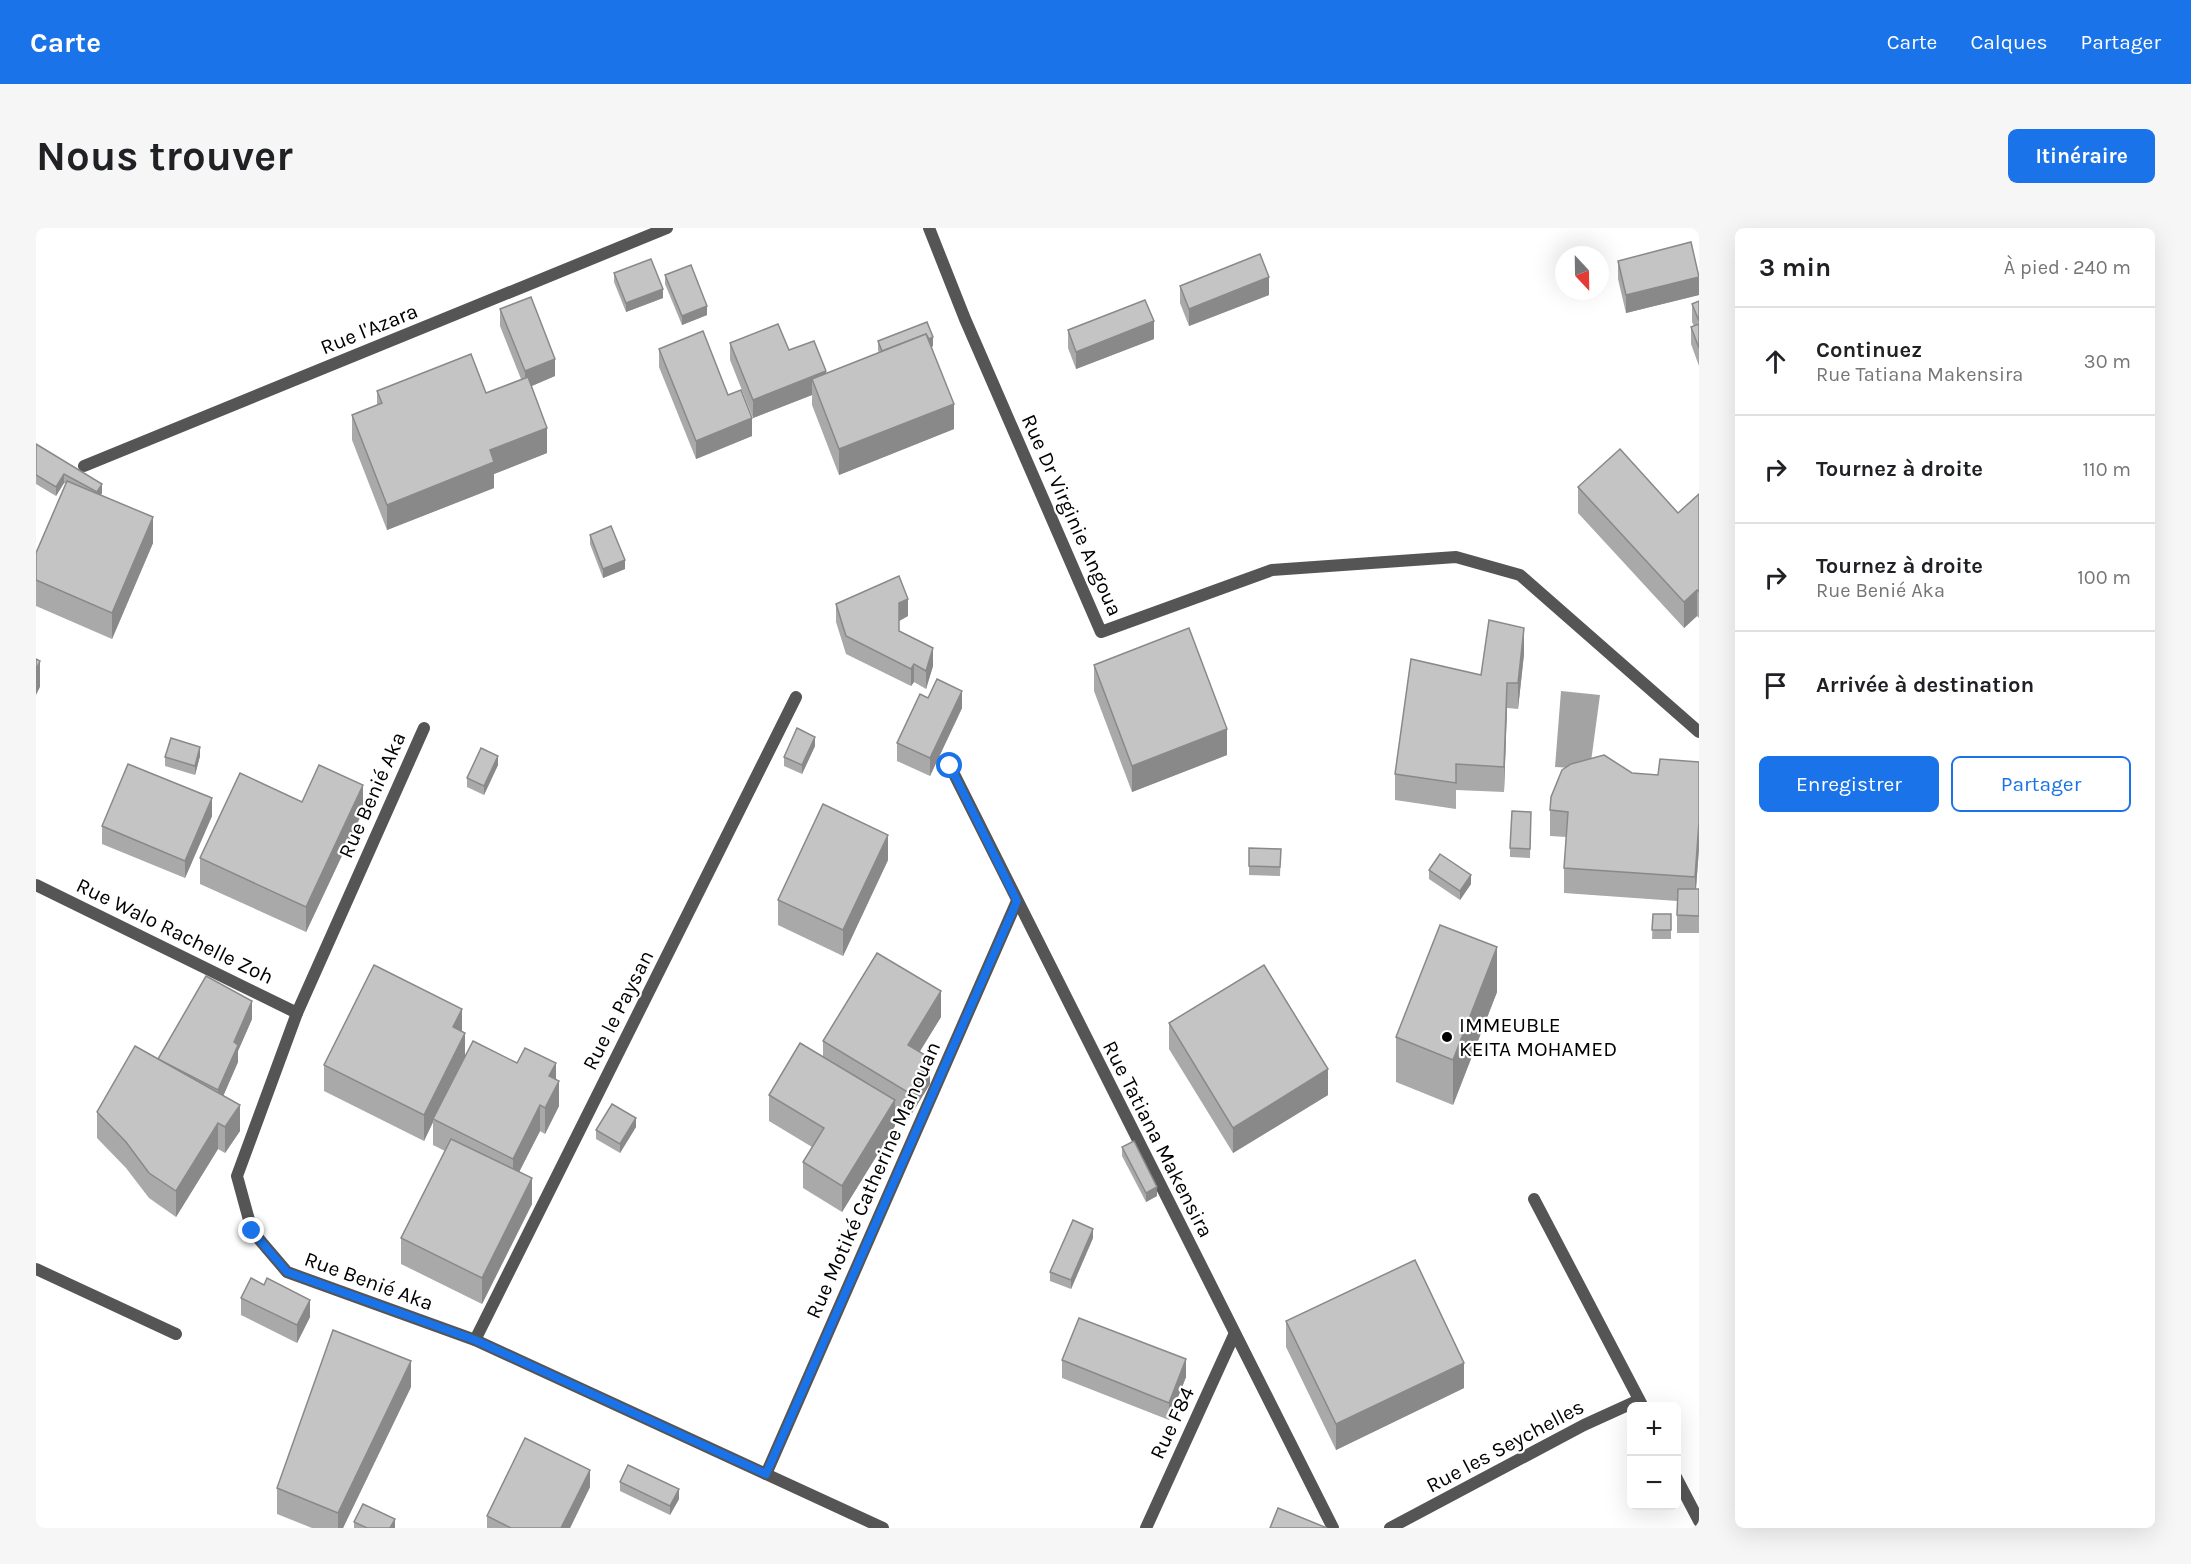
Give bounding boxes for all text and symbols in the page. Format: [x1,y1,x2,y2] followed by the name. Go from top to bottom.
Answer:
[30,26,101,59] text: Carte
[1887,30,1937,54] text: Carte
[1970,30,2048,54] text: Calques
[2081,30,2161,54] text: Partager
[2008,129,2155,183] button: Itinéraire
[36,131,293,181] text: Nous trouver
[1555,246,1609,300] north arrow
[1759,252,1831,283] text: 3 min
[2004,256,2131,279] text: À pied · 240 m
[317,299,421,359] street label: Rue l'Azara
[1816,337,1922,363] text: Continuez
[1759,345,1792,378] icon: ahead
[2084,350,2131,373] text: 30 m
[1816,363,2023,386] text: Rue Tatiana Makensira
[1017,410,1127,620] street label: Rue Dr Virginie Angoua
[1759,453,1792,486] icon: right
[1816,456,1983,482] text: Tournez à droite
[2082,458,2131,481] text: 110 m
[1816,553,1983,579] text: Tournez à droite
[1759,561,1792,594] icon: right
[2077,566,2131,589] text: 100 m
[1816,579,1945,602] text: Rue Benié Aka
[1759,669,1792,702] icon: arrive
[1816,672,2034,698] text: Arrivée à destination
[334,728,410,862] street label: Rue Benié Aka
[936,752,962,778] route start
[1759,756,1939,812] button: Enregistrer
[1951,756,2131,812] button: Partager
[73,873,277,989] street label: Rue Walo Rachelle Zoh
[578,946,658,1074] street label: Rue le Paysan
[1459,1013,1617,1061] place label: IMMEUBLE KEITA MOHAMED
[1440,1030,1454,1044] marker: IMMEUBLE KEITA MOHAMED
[1098,1037,1218,1241] street label: Rue Tatiana Makensira
[801,1038,945,1322] street label: Rue Motiké Catherine Manouan
[238,1217,264,1243] route end
[301,1247,437,1315] street label: Rue Benié Aka
[1145,1383,1199,1463] street label: Rue F84
[1422,1394,1588,1498] street label: Rue les Seychelles
[1627,1402,1681,1510] map controls
[1627,1402,1681,1456] button: +
[1627,1456,1681,1510] button: −

